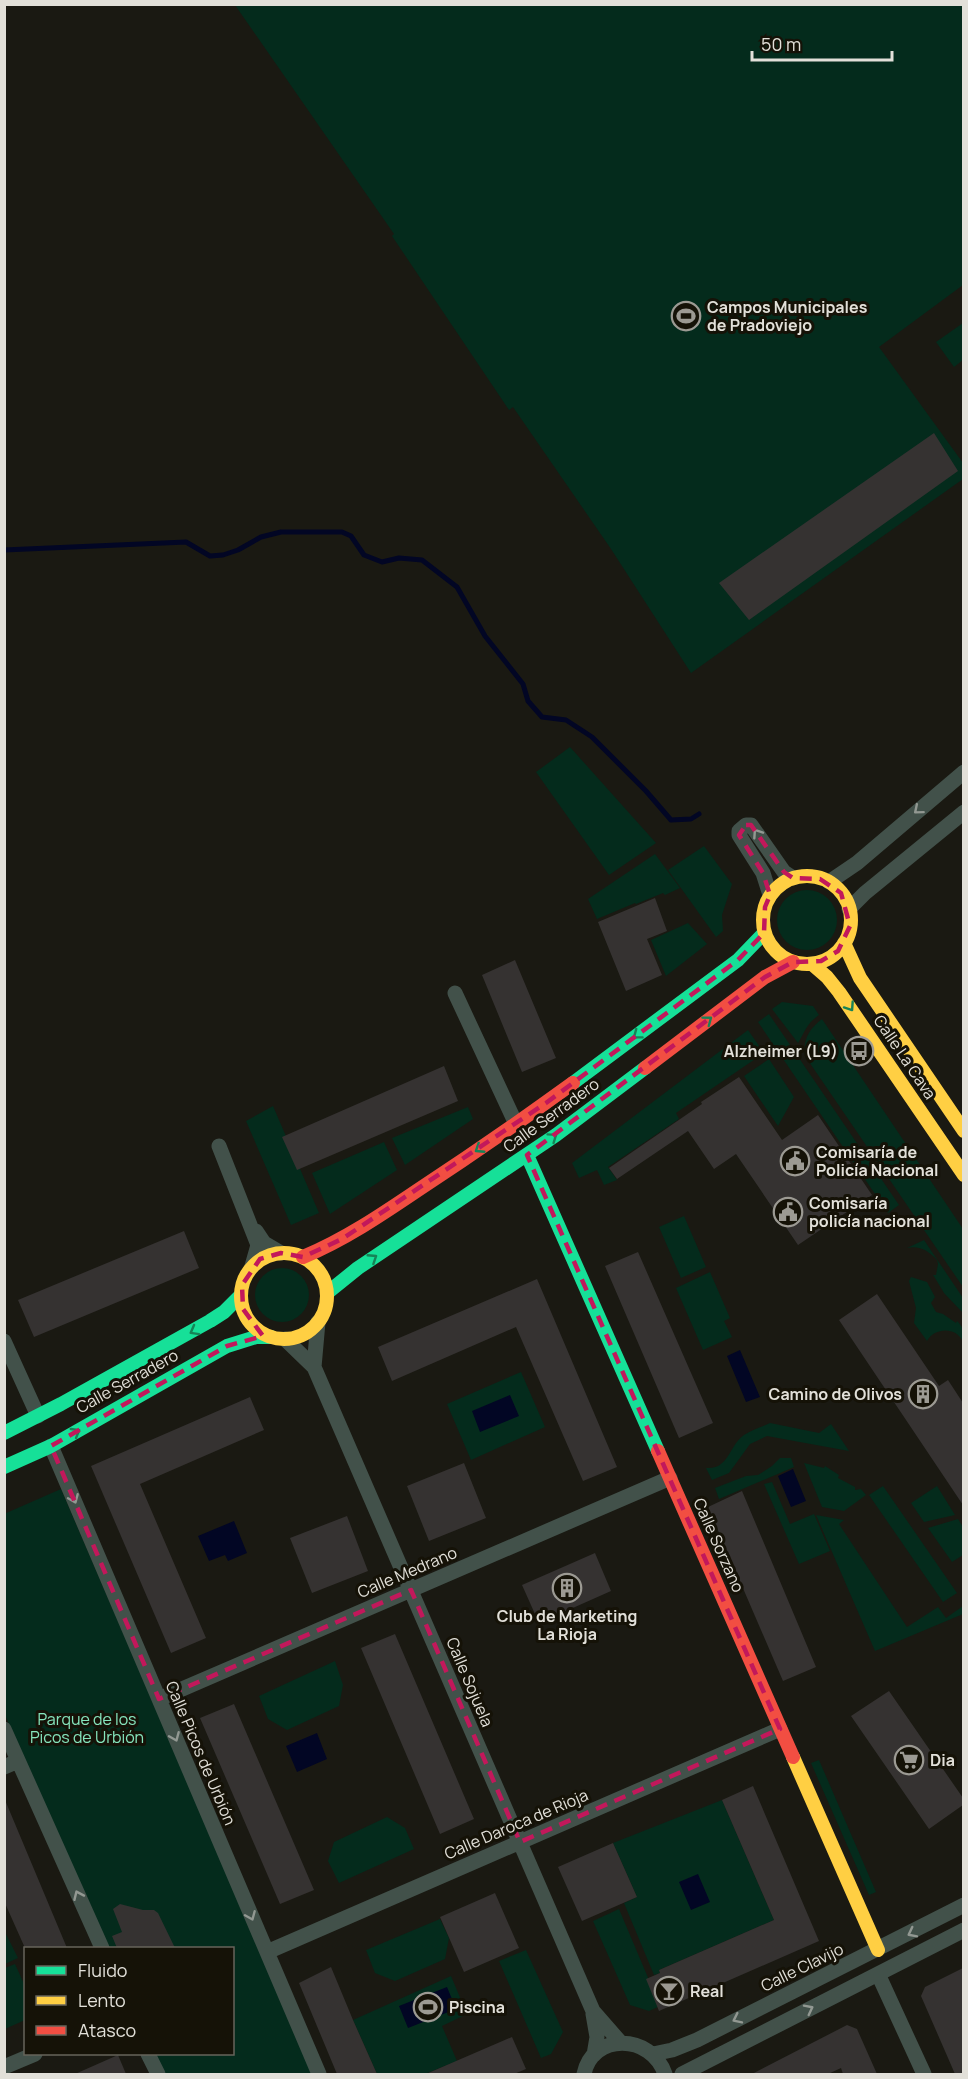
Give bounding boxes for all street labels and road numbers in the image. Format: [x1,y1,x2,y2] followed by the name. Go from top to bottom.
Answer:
[869,1011,941,1103] street label: Calle La Cava
[499,1073,603,1157] street label: Calle Serradero
[72,1344,182,1418] street label: Calle Serradero
[688,1494,750,1596] street label: Calle Sorzano
[354,1541,460,1603] street label: Calle Medrano
[441,1634,499,1730] street label: Calle Sojuela
[161,1678,241,1828] street label: Calle Picos de Urbión
[441,1784,591,1864] street label: Calle Daroca de Rioja
[757,1938,847,1996] street label: Calle Clavijo

